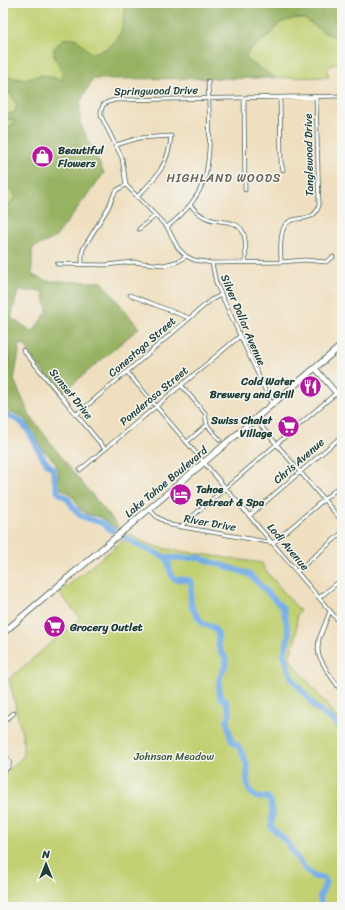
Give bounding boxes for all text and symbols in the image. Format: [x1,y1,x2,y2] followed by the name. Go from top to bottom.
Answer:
[114,81,198,101] street label: Springwood Drive
[299,113,319,197] street label: Tanglewood Drive
[57,141,105,173] place label: Beautiful Flowers
[30,143,56,169] shop icon: Beautiful Flowers
[167,167,281,189] district label: HIGHLAND WOODS
[215,271,271,369] street label: Silver Dollar Avenue
[104,312,180,382] street label: Conestoga Street
[115,361,193,431] street label: Ponderosa Street
[44,364,98,424] street label: Sunset Drive
[210,372,295,404] place label: Cold Water Brewery and Grill
[297,374,323,400] restaurant icon: Cold Water Brewery and Grill
[210,411,274,443] place label: Swiss Chalet Village
[275,413,301,439] supermarket icon: Swiss Chalet Village
[269,433,329,489] street label: Chris Avenue
[120,441,213,522] street label: Lake Tahoe Boulevard
[195,480,265,512] place label: Tahoe Retreat & Spa
[168,482,194,508] hotel icon: Tahoe Retreat & Spa
[182,509,238,537] street label: River Drive
[262,519,314,575] street label: Lodi Avenue
[42,614,68,640] supermarket icon: Grocery Outlet
[69,618,143,637] place label: Grocery Outlet
[133,747,214,766] park label: Johnson Meadow
[26,844,66,884] north arrow
[41,845,50,864] text: N

